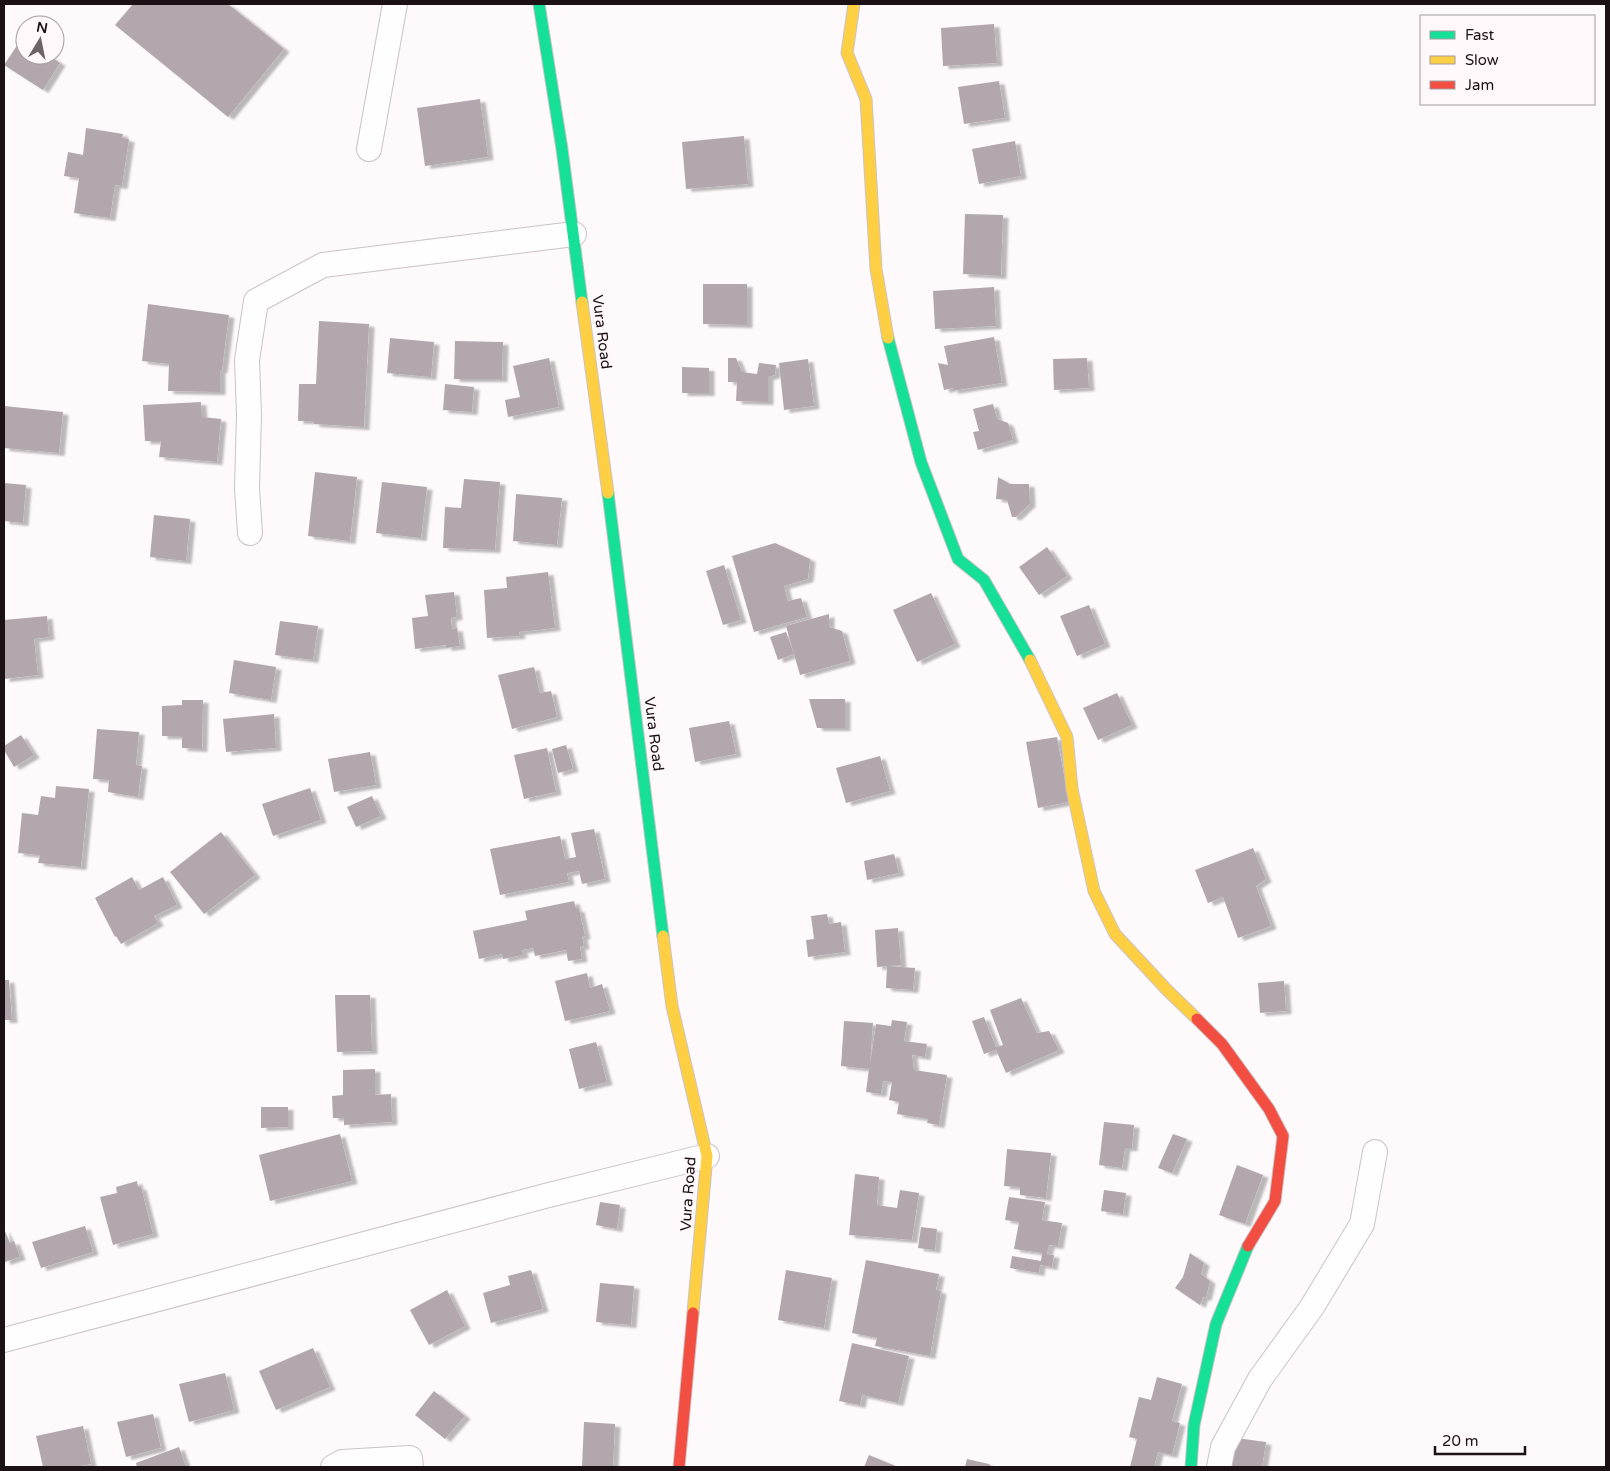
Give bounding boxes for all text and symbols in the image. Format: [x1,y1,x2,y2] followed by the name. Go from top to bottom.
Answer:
[15,15,65,65] north arrow
[1420,15,1595,105] legend
[35,18,49,37] text: N
[1465,26,1495,44] text: Fast
[1465,51,1499,69] text: Slow
[1465,76,1494,94] text: Jam
[589,294,615,370] street label: Vura Road
[641,696,667,772] street label: Vura Road
[676,1156,700,1232] street label: Vura Road
[1435,1424,1525,1456] scale bar
[1442,1432,1479,1450] text: 20 m

